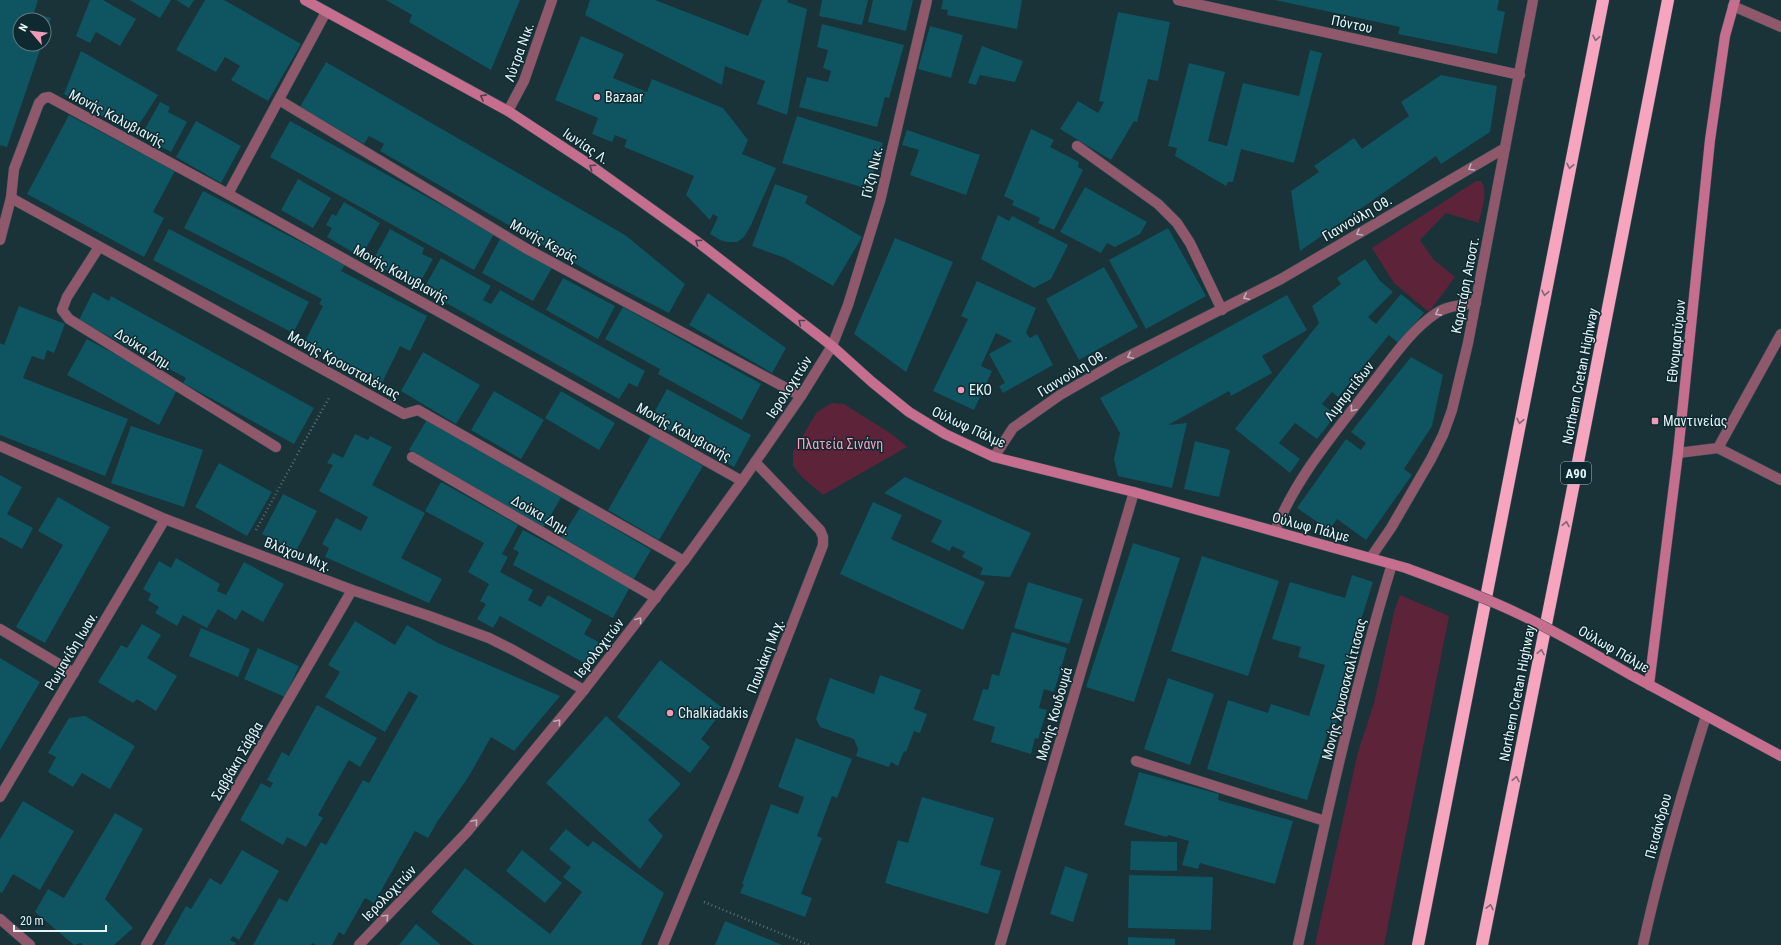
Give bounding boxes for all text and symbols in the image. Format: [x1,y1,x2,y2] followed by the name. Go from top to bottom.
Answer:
[12,12,52,52] north arrow
[1330,12,1374,36] street label: Πόντου
[501,20,537,84] street label: Λύτρα Νικ.
[16,21,31,34] text: N
[1592,35,1600,41] one-way arrow
[66,86,168,150] street label: Μονής Καλυβιανής
[605,89,643,105] place label: Bazaar
[592,92,602,102] marker: Bazaar
[479,95,487,102] one-way arrow
[560,125,612,167] street label: Ιωνίας Λ.
[858,145,886,199] street label: Γύζη Νικ.
[1468,163,1475,170] one-way arrow
[1567,163,1575,169] one-way arrow
[590,165,597,172] one-way arrow
[1319,192,1395,244] street label: Γιαννούλη Οθ.
[507,216,581,266] street label: Μονής Κεράς
[1356,229,1363,236] one-way arrow
[1448,235,1482,335] street label: Καρατάρη Αποστ.
[696,240,703,247] one-way arrow
[351,241,451,307] street label: Μονής Καλυβιανής
[1542,290,1550,296] one-way arrow
[1243,292,1250,300] one-way arrow
[1664,299,1688,383] street label: Εθνομαρτύρων
[1559,306,1601,446] street label: Northern Cretan Highway
[1435,308,1443,315] one-way arrow
[799,319,806,326] one-way arrow
[112,325,176,373] street label: Δούκα Δημ.
[285,327,403,403] street label: Μονής Κρουσταλένιας
[1035,346,1109,400] street label: Γιαννούλη Οθ.
[1127,351,1134,359] one-way arrow
[763,353,815,421] street label: Ιερολοχιτών
[1321,358,1377,424] street label: Λιμπριτίδων
[969,382,992,398] place label: EKO
[956,385,966,395] marker: EKO
[634,399,734,465] street label: Μονής Καλυβιανής
[929,403,1009,452] street label: Ούλωφ Πάλμε
[1351,405,1358,412] one-way arrow
[1663,413,1727,429] place label: Μαντινείας
[1650,416,1660,426] marker: Μαντινείας
[1516,418,1525,424] one-way arrow
[797,436,883,452] park label: Πλατεία Σινάνη
[1561,462,1591,484] road number: Α90
[509,492,573,538] street label: Δούκα Δημ.
[1270,509,1352,546] street label: Ούλωφ Πάλμε
[1561,521,1570,527] one-way arrow
[262,534,334,574] street label: Βλάχου Μιχ.
[41,609,101,693] street label: Ρωμανίδη Ιωαν.
[571,615,627,681] street label: Ιερολοχιτών
[743,616,787,696] street label: Παυλάκη Μιχ.
[1319,616,1369,762] street label: Μονής Χρυσοσκαλίτισσας
[634,618,641,625] one-way arrow
[1575,622,1653,677] street label: Ούλωφ Πάλμε
[1496,623,1538,763] street label: Northern Cretan Highway
[1536,649,1544,655] one-way arrow
[1033,666,1075,762] street label: Μονής Κουδουμά
[678,705,748,721] place label: Chalkiadakis
[665,708,675,718] marker: Chalkiadakis
[208,719,266,803] street label: Σαββάκη Σάββα
[553,720,560,727] one-way arrow
[1511,776,1519,783] one-way arrow
[1642,791,1674,860] street label: Πεισάνδρου
[470,820,477,827] one-way arrow
[359,862,419,924] street label: Ιερολοχιτών
[1485,904,1493,910] one-way arrow
[14,907,106,933] scale bar
[20,914,44,928] text: 20 m
[381,914,388,922] one-way arrow

